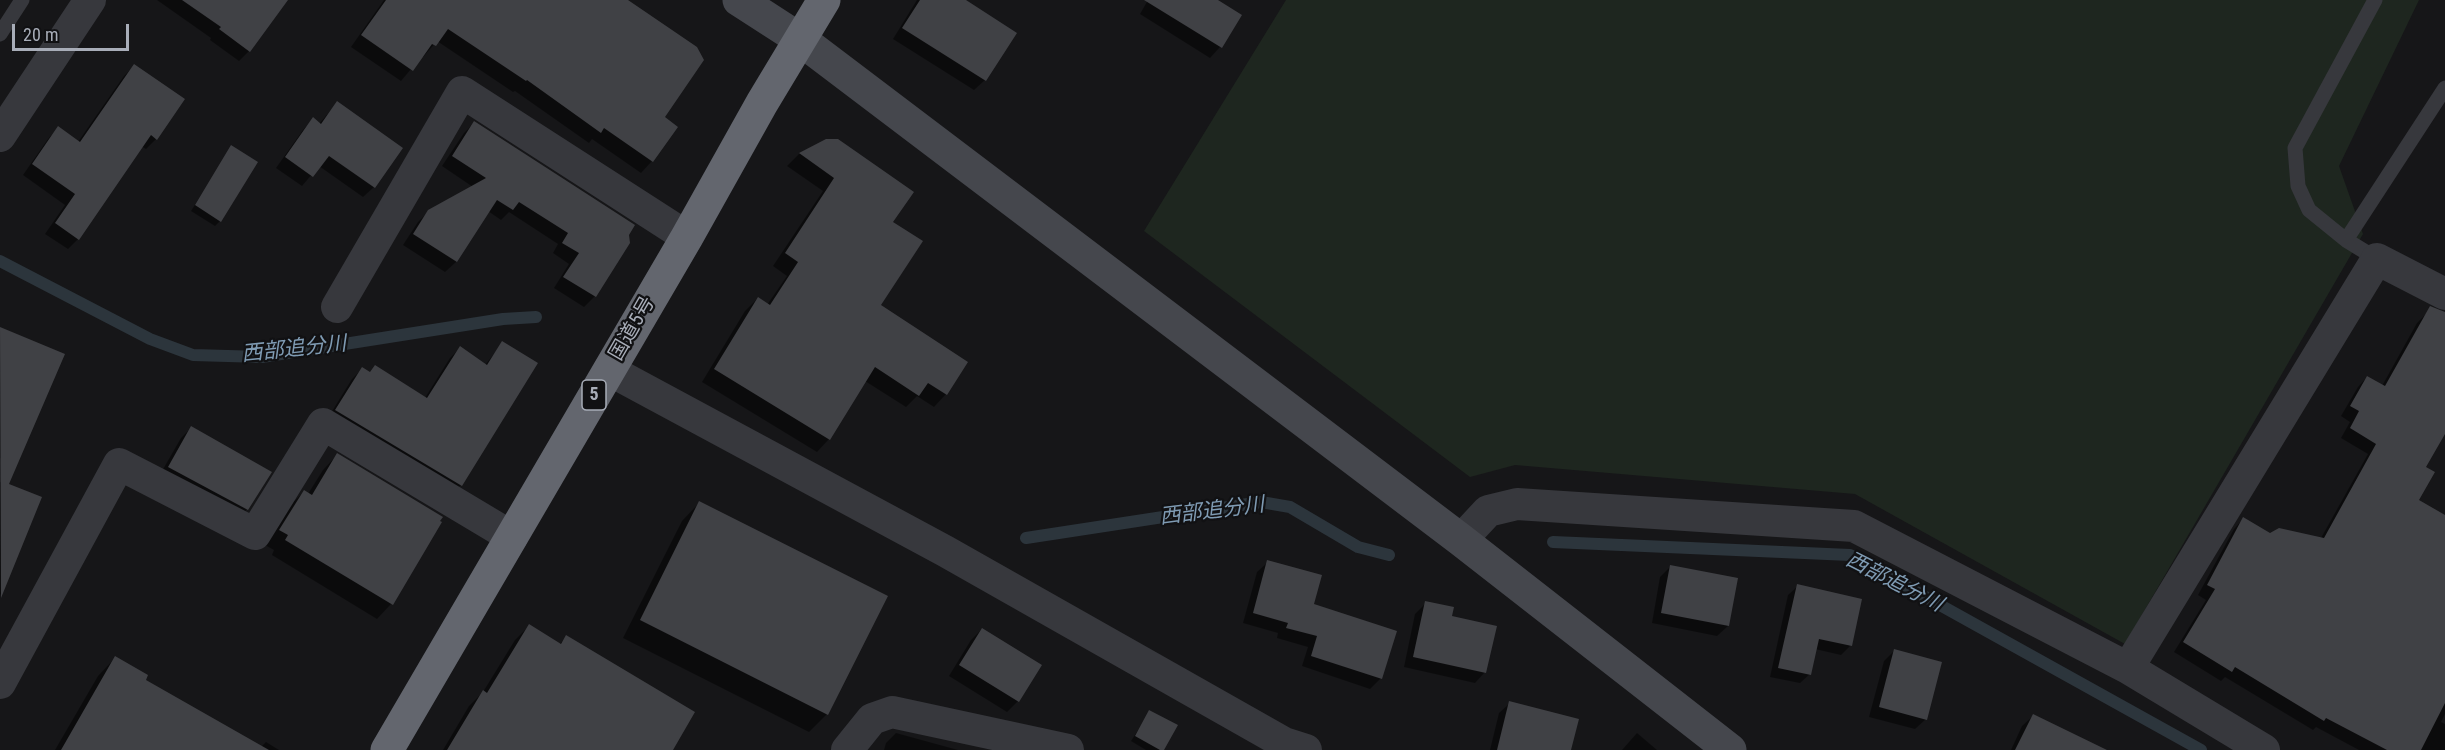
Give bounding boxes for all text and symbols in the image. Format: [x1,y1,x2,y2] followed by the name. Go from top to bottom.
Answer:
[15,12,132,50] scale bar
[23,24,58,45] text: 20 m
[605,293,661,365] street label: 国道5号
[240,332,348,368] water label: 西部追分川
[582,380,606,410] road number: 5
[1158,493,1266,531] water label: 西部追分川
[1842,548,1946,618] water label: 西部追分川

